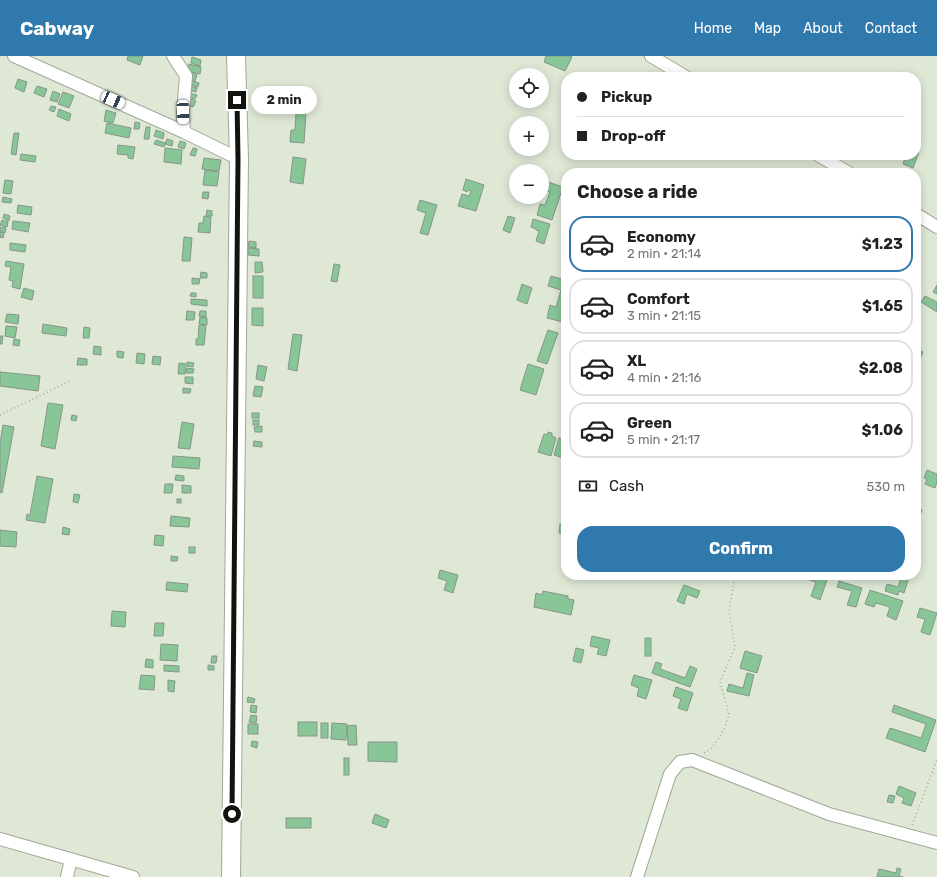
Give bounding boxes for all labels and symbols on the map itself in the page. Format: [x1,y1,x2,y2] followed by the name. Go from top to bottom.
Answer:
[251,86,317,114] callout: 2 min
[100,90,126,110] car
[228,91,246,109] route end
[177,100,189,124] car
[223,805,241,823] route start

